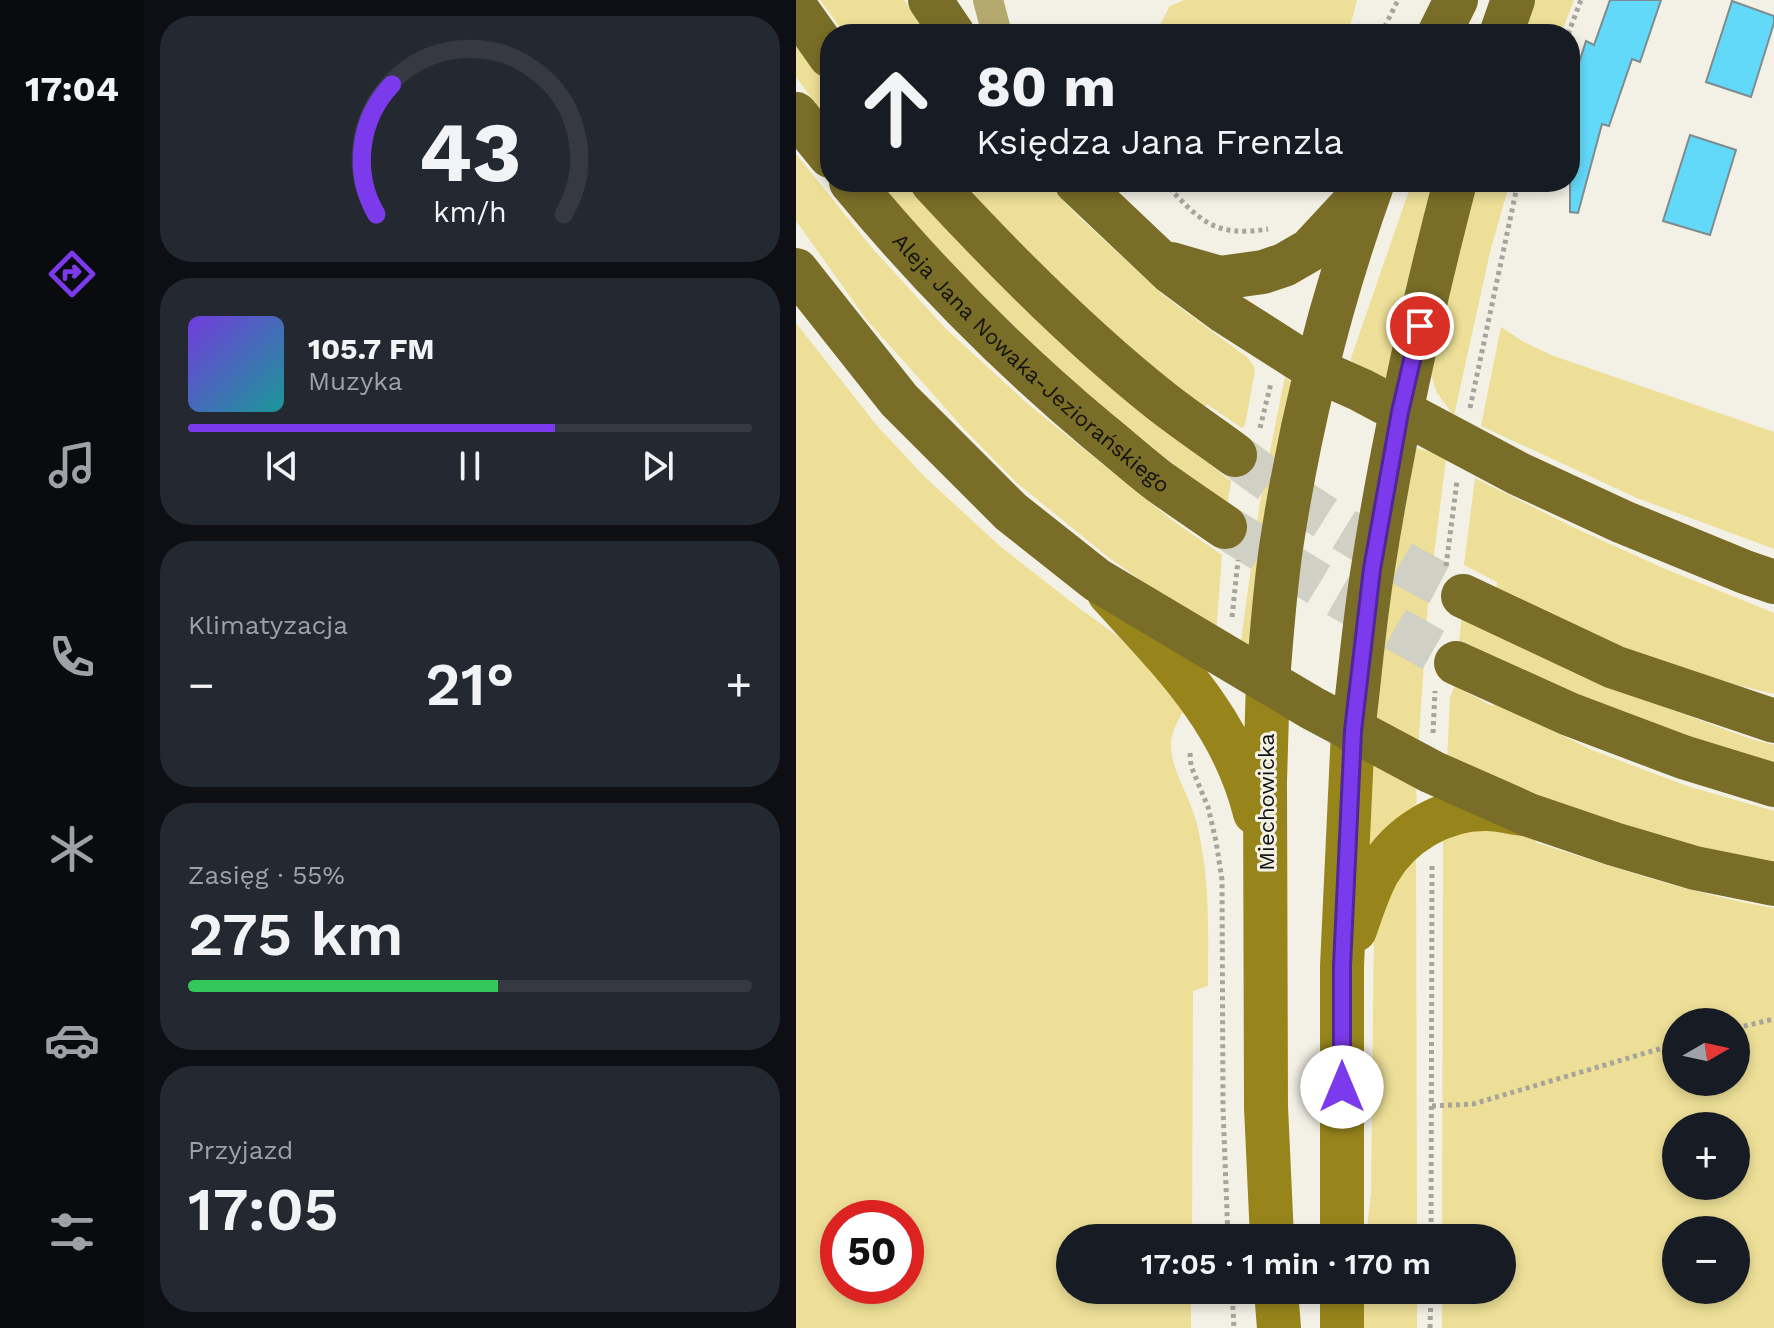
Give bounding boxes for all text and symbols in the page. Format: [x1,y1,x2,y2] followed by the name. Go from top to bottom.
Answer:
[976,54,1116,120] text: 80 m
[844,56,948,160] icon: ahead
[25,68,119,110] text: 17:04
[418,104,522,201] text: 43
[976,121,1344,163] text: Księdza Jana Frenzla
[433,195,507,229] text: km/h
[888,228,1175,498] street label: Aleja Jana Nowaka-Jeziorańskiego
[44,246,100,302] icon: directions
[1386,292,1454,360] pin
[1398,304,1442,348] icon: arrive
[308,331,435,366] text: 105.7 FM
[308,366,403,396] text: Muzyka
[44,437,100,493] icon: music
[260,444,304,488] icon: previous
[448,444,492,488] icon: pause
[636,444,680,488] icon: next
[188,610,348,640] text: Klimatyzacja
[44,629,100,685] icon: phone
[425,649,515,720] text: 21°
[188,659,215,711] text: −
[725,659,752,711] text: +
[1254,733,1279,871] street label: Miechowicka
[44,821,100,877] icon: climate
[188,860,345,890] text: Zasięg · 55%
[188,899,403,970] text: 275 km
[1662,1008,1750,1096] north arrow
[1662,1008,1750,1304] map controls
[44,1012,100,1068] icon: car
[1300,1045,1384,1129] position arrow
[1662,1112,1750,1200] button: +
[188,1135,293,1165] text: Przyjazd
[188,1174,339,1245] text: 17:05
[820,1200,924,1304] speed limit sign: 50
[44,1204,100,1260] icon: filters
[1662,1216,1750,1304] button: −
[1141,1246,1431,1281] text: 17:05 · 1 min · 170 m

